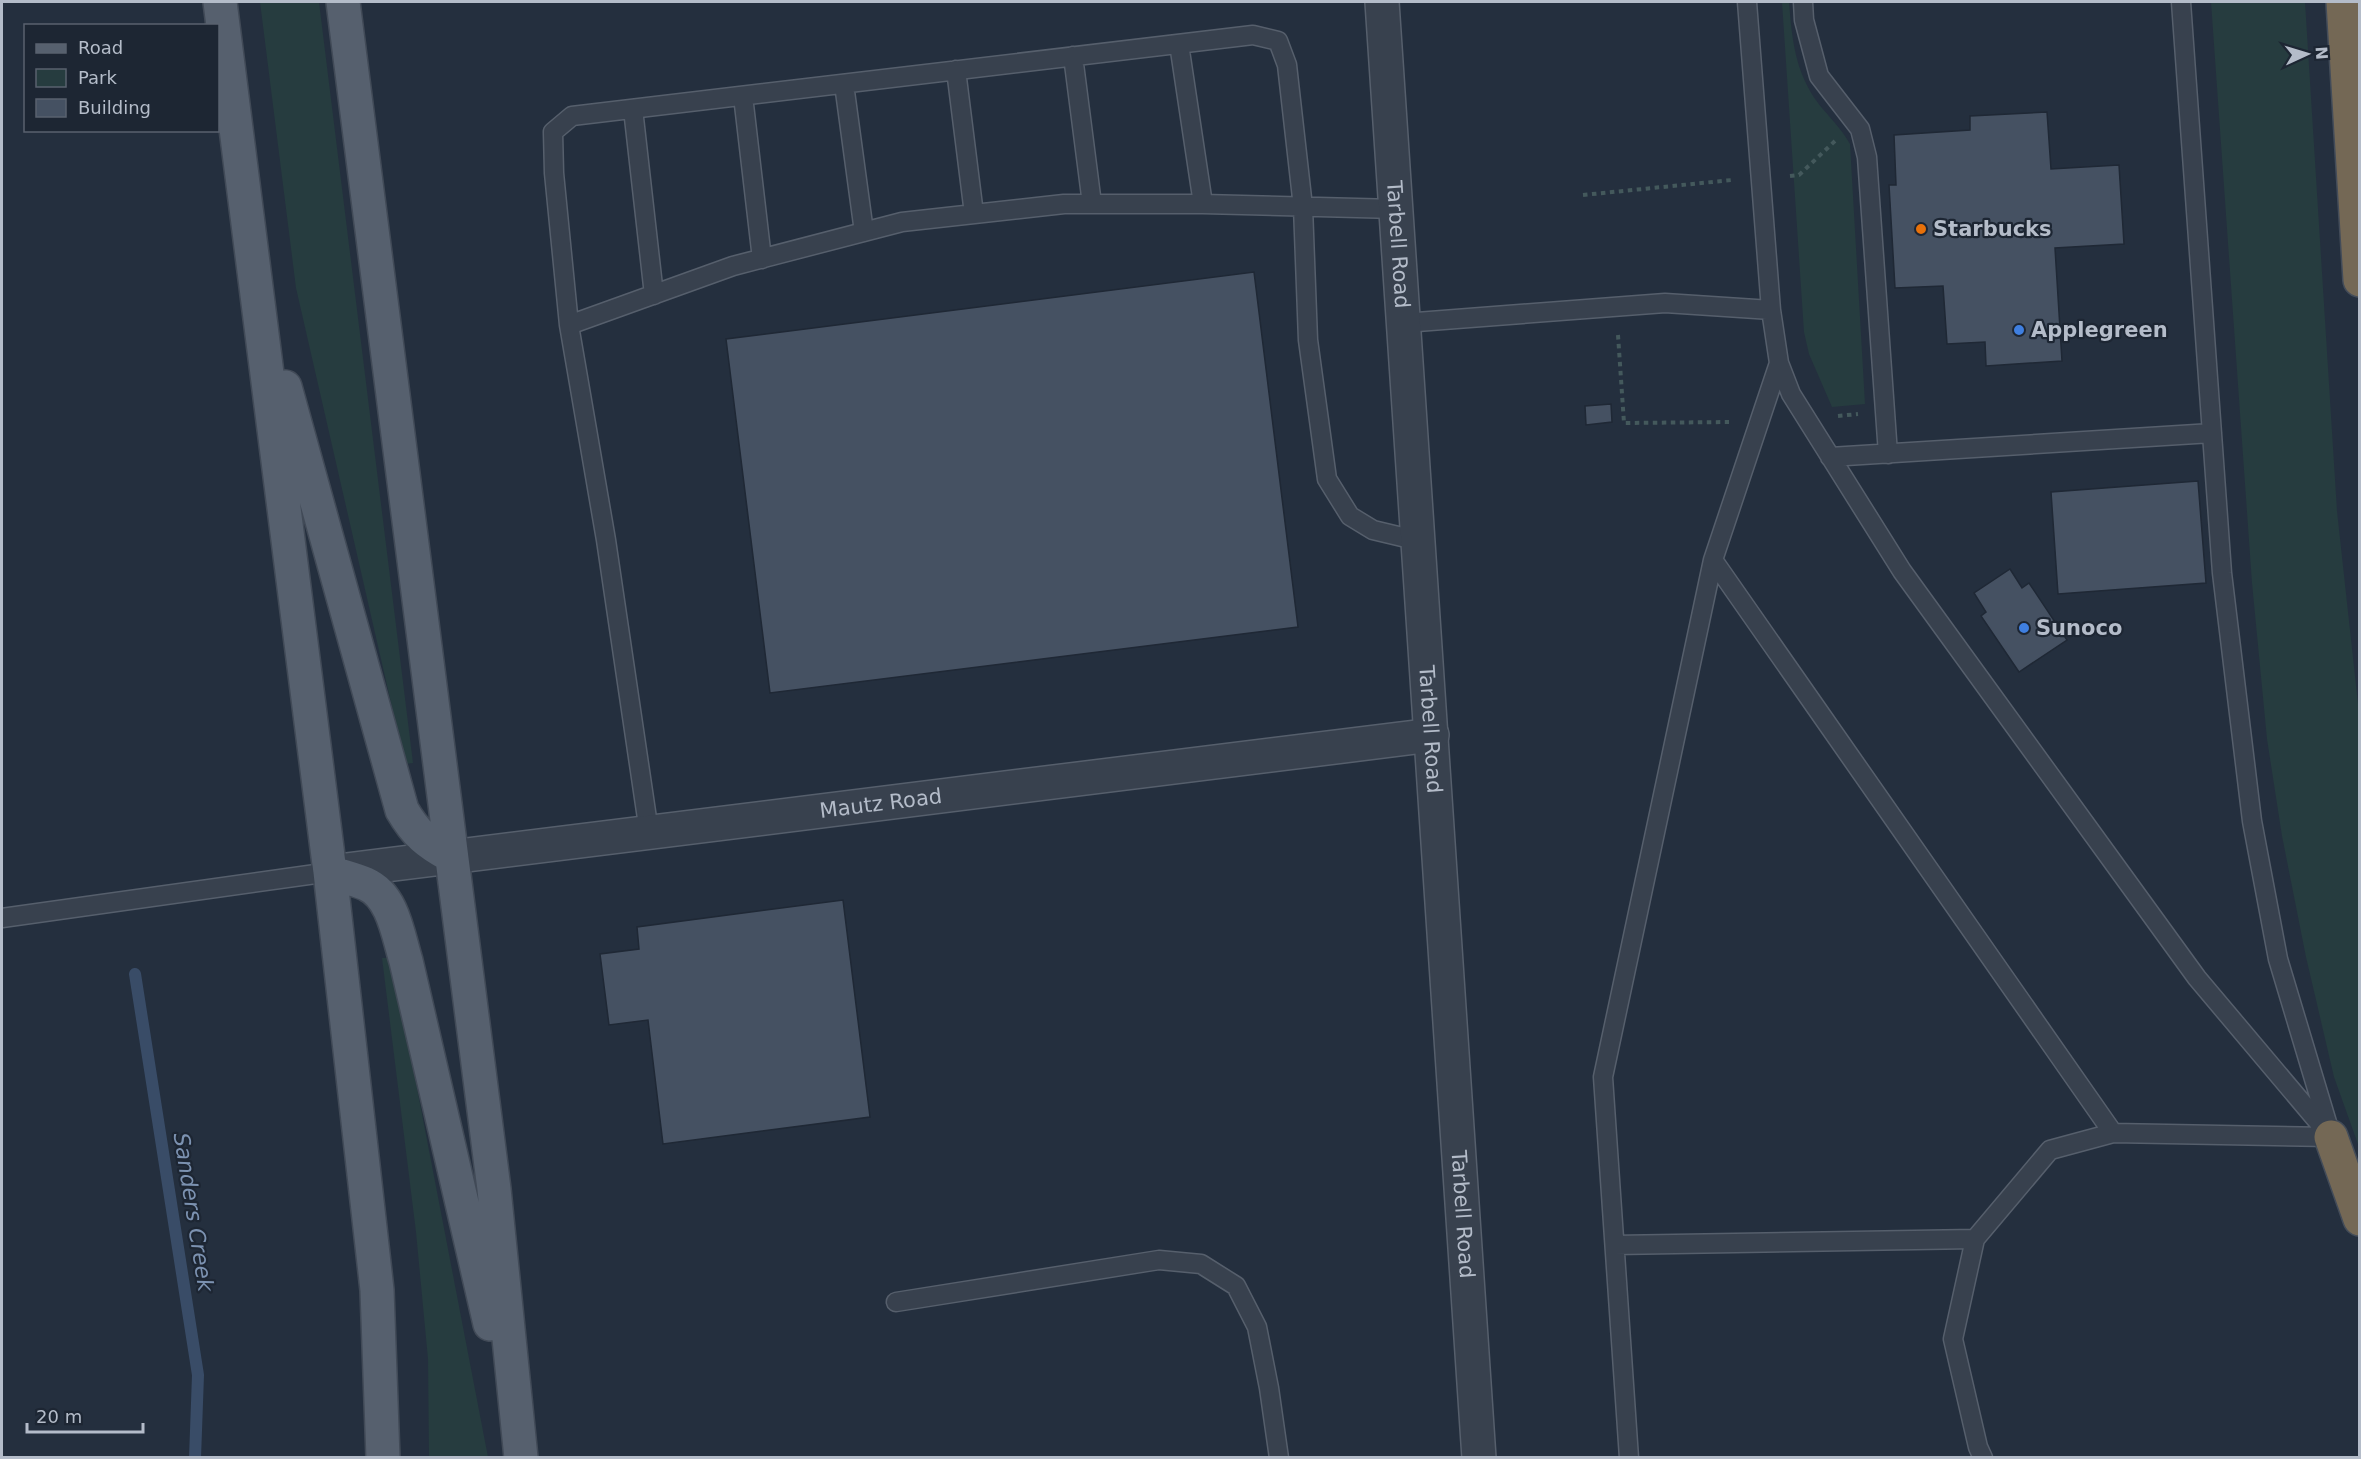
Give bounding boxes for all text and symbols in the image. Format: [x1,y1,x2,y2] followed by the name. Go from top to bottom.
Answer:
[24,24,219,132] legend
[2277,24,2337,84] north arrow
[78,37,123,58] text: Road
[2312,46,2331,60] text: N
[78,67,117,88] text: Park
[78,97,151,118] text: Building
[1382,179,1414,309] street label: Tarbell Road
[1933,217,2052,241] place label: Starbucks
[1914,222,1928,236] marker: Starbucks
[2031,318,2168,342] place label: Applegreen
[2012,323,2026,337] marker: Applegreen
[2036,616,2122,640] place label: Sunoco
[2017,621,2031,635] marker: Sunoco
[1414,664,1447,794] street label: Tarbell Road
[818,784,943,823] street label: Mautz Road
[169,1131,219,1295] water label: Sanders Creek
[1446,1149,1479,1279] street label: Tarbell Road
[27,1396,142,1434] scale bar
[36,1406,82,1427] text: 20 m

